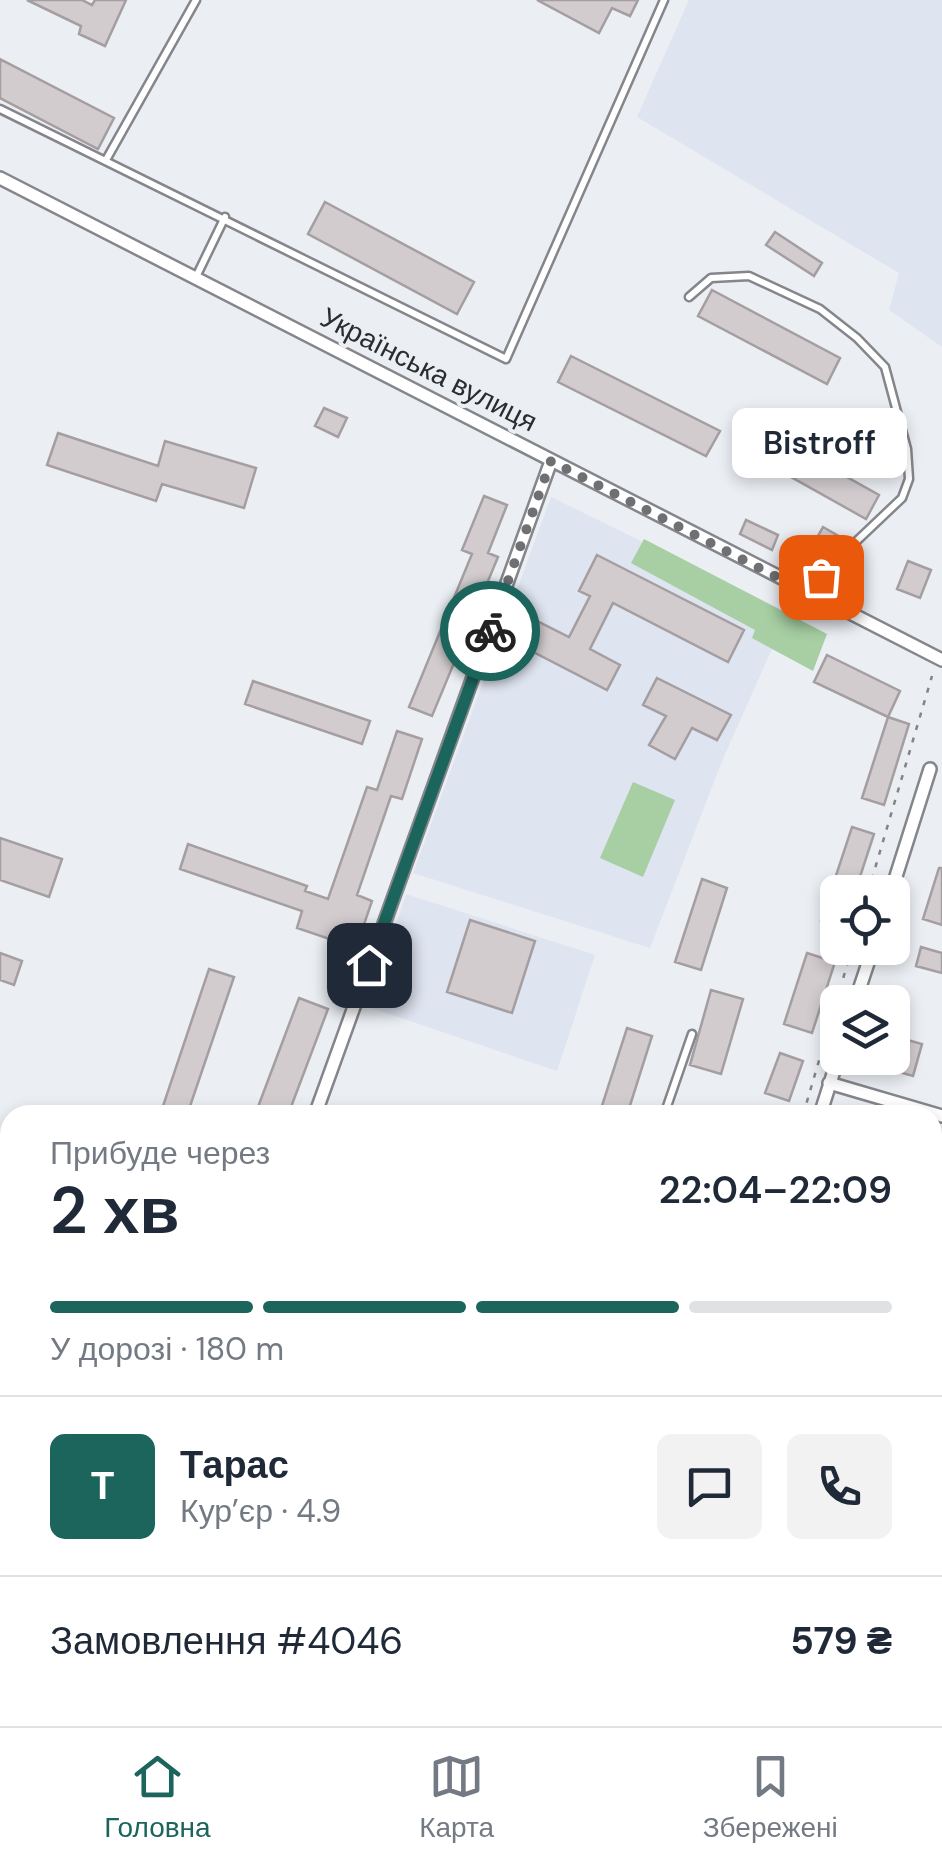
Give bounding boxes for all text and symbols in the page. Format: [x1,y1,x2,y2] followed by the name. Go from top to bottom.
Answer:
[314,299,543,440] street label: Українська вулиця
[734,407,908,477] callout: Bistroff
[763,422,876,464] text: Bistroff
[779,535,864,620] pin
[794,550,849,605] icon: bag
[440,581,540,681] courier
[463,604,518,659] icon: bike
[820,875,910,1075] map controls
[820,875,910,965] button: locate
[327,923,412,1008] pin
[342,938,397,993] icon: home
[820,985,910,1075] button: layers
[50,1132,270,1174] text: Прибуде через
[659,1165,892,1215] text: 22:04–22:09
[50,1169,179,1253] text: 2 хв
[50,1328,284,1370] text: У дорозі · 180 m
[657,1434,762,1539] button: chat
[787,1434,892,1539] button: phone
[180,1440,289,1490] text: Тарас
[91,1461,114,1511] text: Т
[180,1490,341,1532] text: Кур’єр · 4.9
[50,1616,403,1666] text: Замовлення #4046
[790,1616,892,1666] text: 579 ₴
[104,1749,211,1846] tab: Головна
[419,1749,494,1846] tab: Карта
[703,1749,838,1846] tab: Збережені

